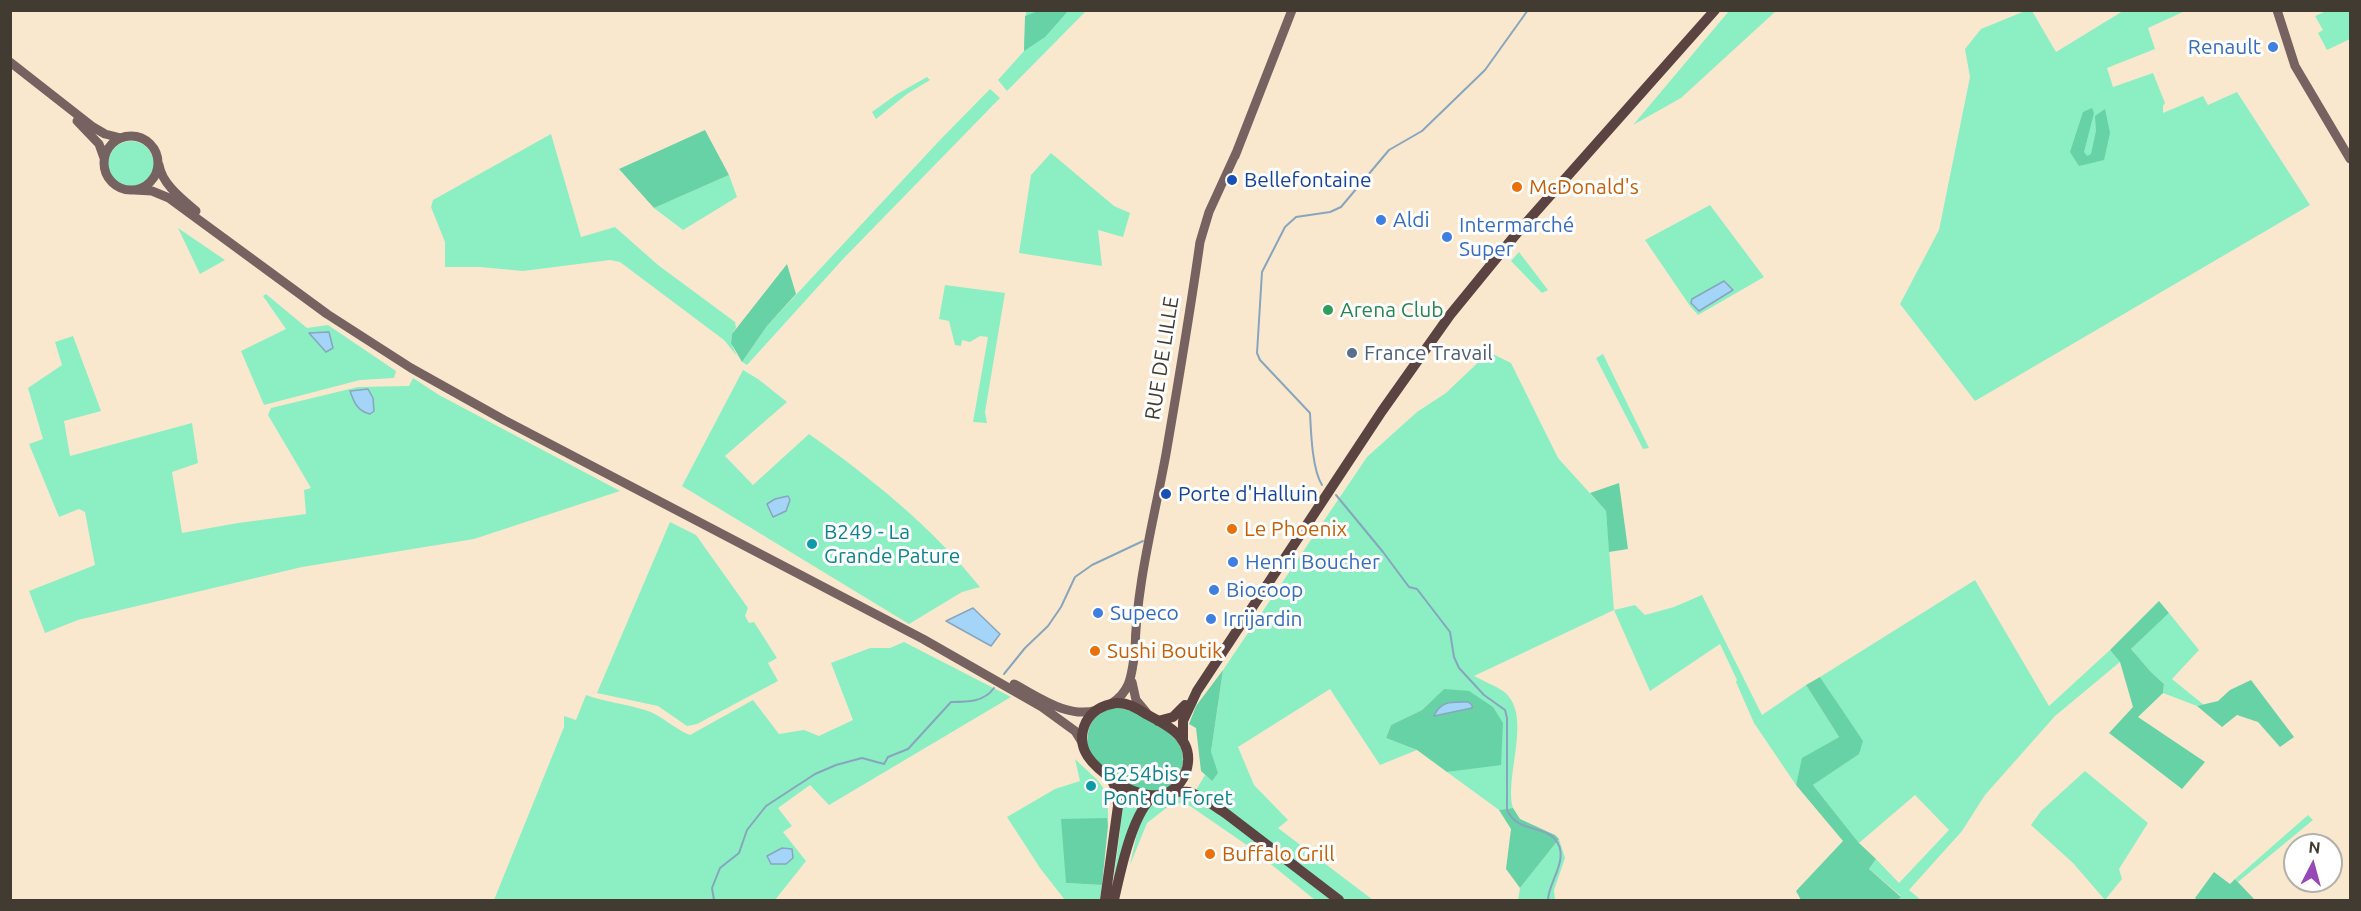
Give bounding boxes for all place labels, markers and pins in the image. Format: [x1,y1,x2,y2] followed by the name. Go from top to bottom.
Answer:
[2188,34,2261,60] place label: Renault
[2266,40,2280,54] marker: Renault
[1244,167,1371,193] place label: Bellefontaine
[1225,173,1239,187] marker: Bellefontaine
[1529,174,1639,200] place label: McDonald's
[1510,180,1524,194] marker: McDonald's
[1393,207,1430,233] place label: Aldi
[1459,212,1574,262] place label: Intermarché Super
[1374,213,1388,227] marker: Aldi
[1440,230,1454,244] marker: Intermarché Super
[1340,297,1443,323] place label: Arena Club
[1321,303,1335,317] marker: Arena Club
[1364,340,1493,366] place label: France Travail
[1345,346,1359,360] marker: France Travail
[1178,481,1318,507] place label: Porte d'Halluin
[1159,487,1173,501] marker: Porte d'Halluin
[1244,516,1347,542] place label: Le Phoenix
[824,519,960,569] place label: B249 - La Grande Pature
[1225,522,1239,536] marker: Le Phoenix
[805,537,819,551] marker: B249 - La Grande Pature
[1245,549,1380,575] place label: Henri Boucher
[1226,555,1240,569] marker: Henri Boucher
[1226,577,1303,603] place label: Biocoop
[1207,583,1221,597] marker: Biocoop
[1110,600,1179,626] place label: Supeco
[1091,606,1105,620] marker: Supeco
[1223,606,1303,632] place label: Irrijardin
[1204,612,1218,626] marker: Irrijardin
[1107,638,1223,664] place label: Sushi Boutik
[1088,644,1102,658] marker: Sushi Boutik
[1103,761,1233,811] place label: B254bis - Pont du Foret
[1084,779,1098,793] marker: B254bis - Pont du Foret
[1222,841,1335,867] place label: Buffalo Grill
[1203,847,1217,861] marker: Buffalo Grill

